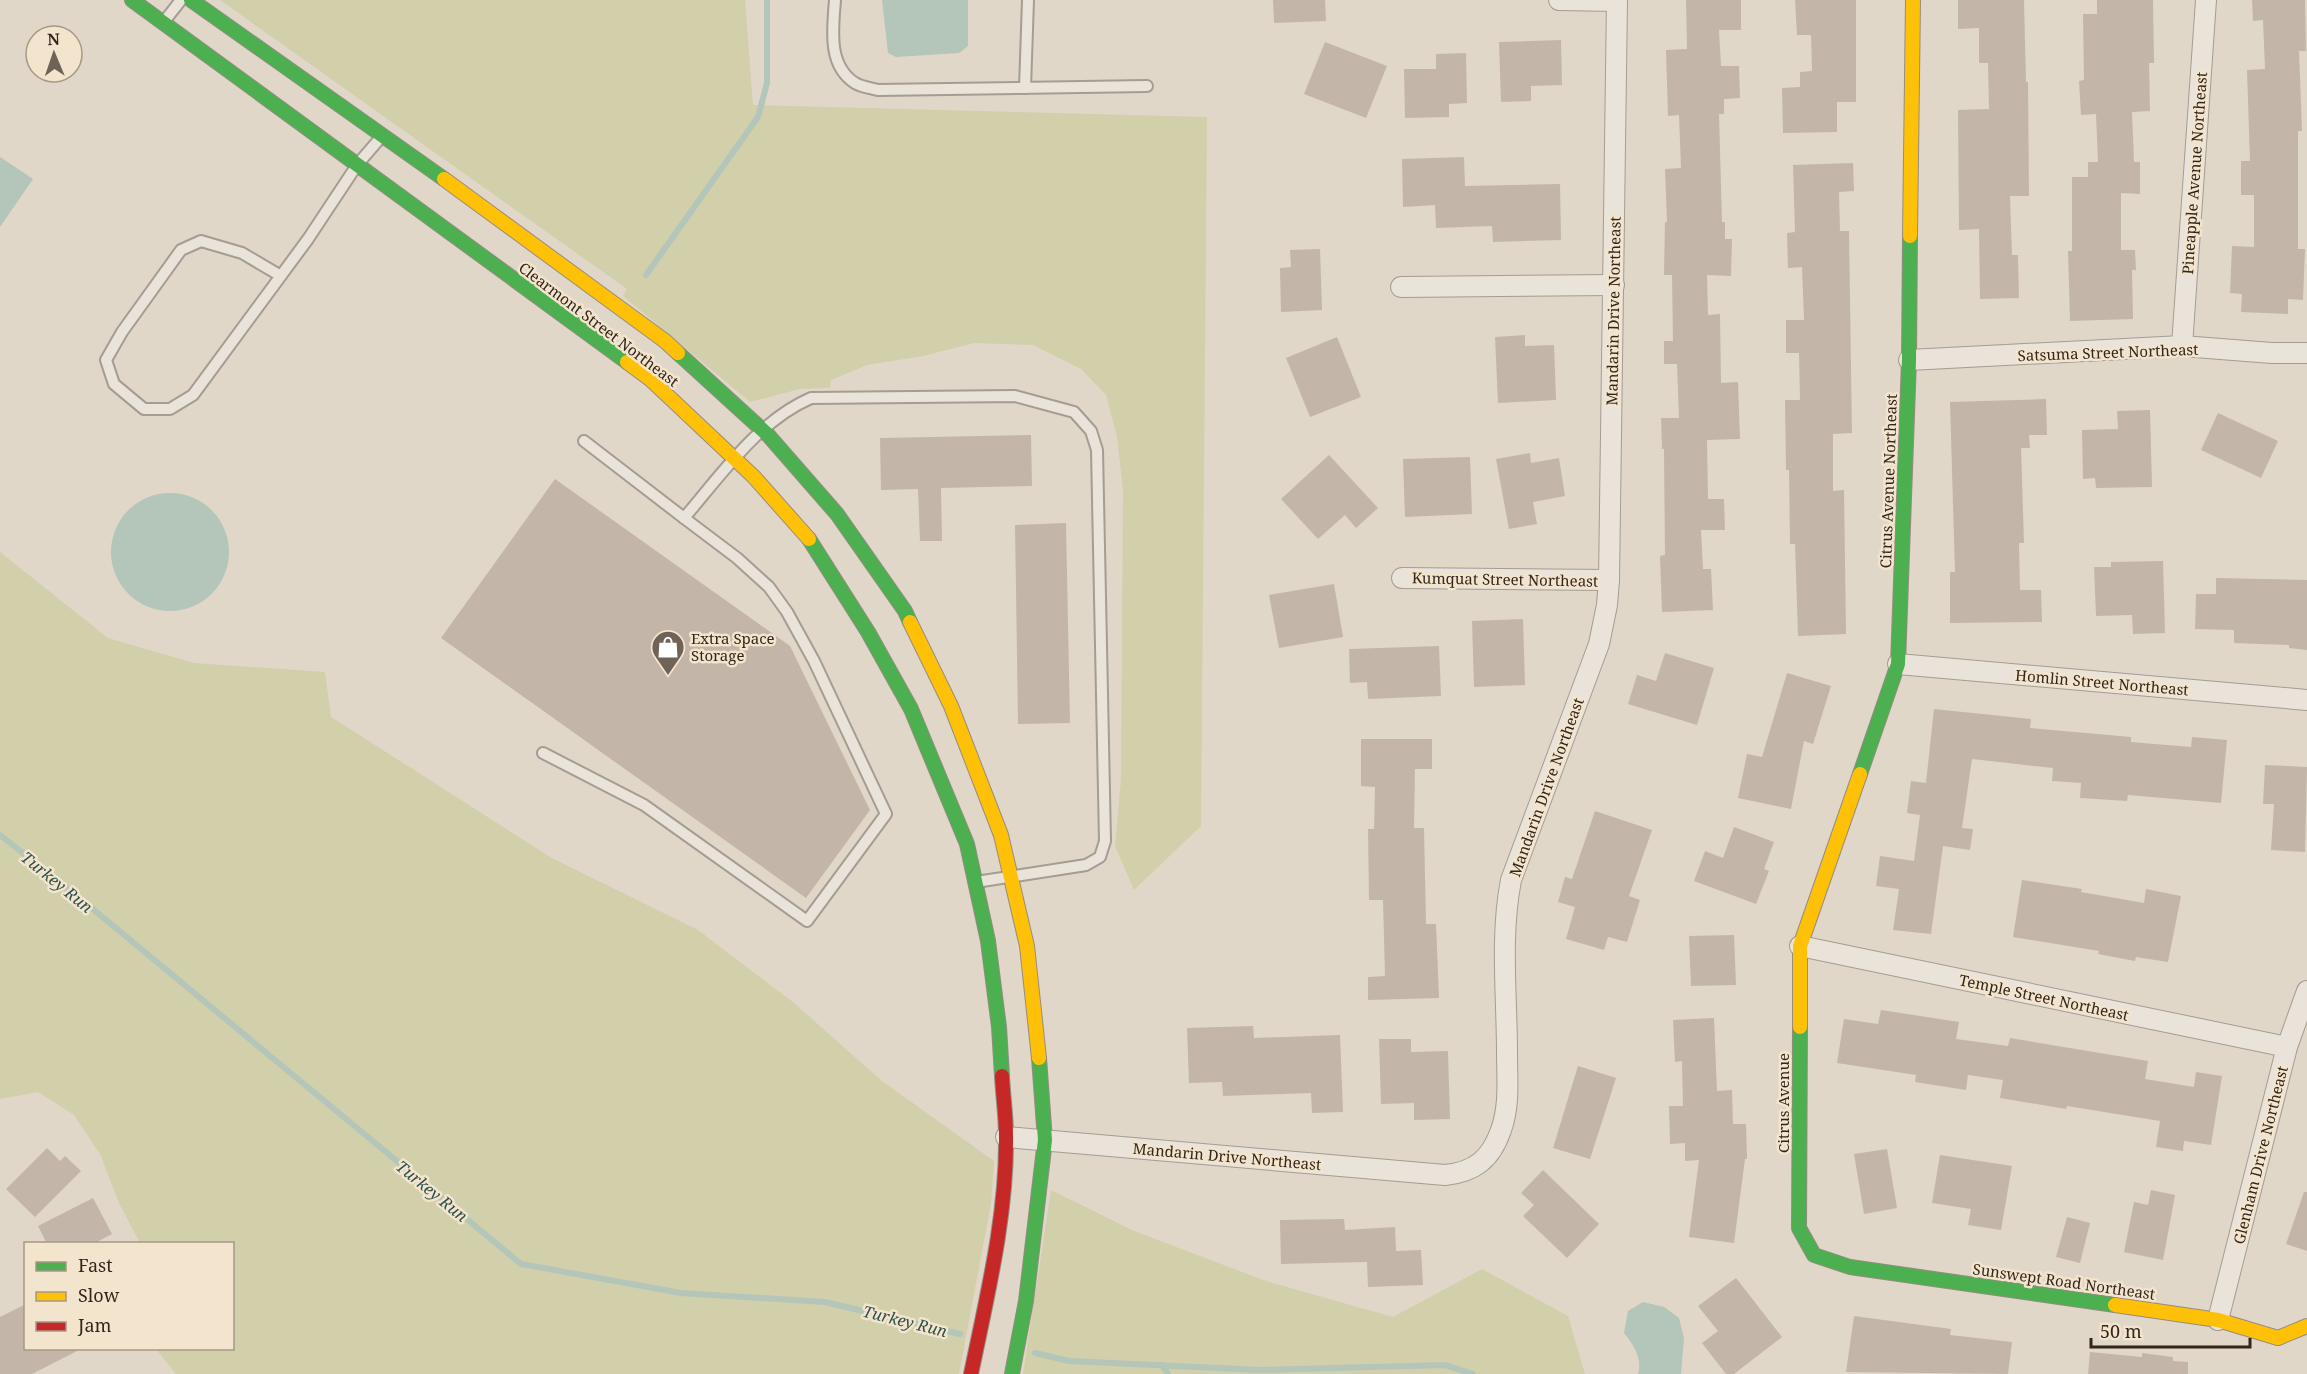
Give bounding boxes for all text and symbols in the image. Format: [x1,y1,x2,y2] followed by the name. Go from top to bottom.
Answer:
[24,24,84,84] north arrow
[47,28,61,50] text: N
[2177,71,2211,275] street label: Pineapple Avenue Northeast
[1601,216,1625,406] street label: Mandarin Drive Northeast
[515,257,683,391] street label: Clearmont Street Northeast
[2017,339,2199,365] street label: Satsuma Street Northeast
[1875,393,1901,569] street label: Citrus Avenue Northeast
[1412,567,1598,591] street label: Kumquat Street Northeast
[691,628,775,665] place label: Extra Space Storage
[650,629,686,676] shop icon: Extra Space Storage
[2014,664,2190,700] street label: Homlin Street Northeast
[1504,695,1588,879] street label: Mandarin Drive Northeast
[17,846,98,918] water label: Turkey Run
[1957,969,2131,1025] street label: Temple Street Northeast
[1773,1053,1793,1153] street label: Citrus Avenue
[2228,1064,2292,1246] street label: Glenham Drive Northeast
[1132,1138,1322,1174] street label: Mandarin Drive Northeast
[392,1155,473,1227] water label: Turkey Run
[24,1242,234,1350] legend
[78,1253,113,1277] text: Fast
[1971,1258,2157,1304] street label: Sunswept Road Northeast
[78,1283,120,1307] text: Slow
[861,1300,950,1342] water label: Turkey Run
[2091,1311,2250,1349] scale bar
[77,1313,112,1337] text: Jam
[2100,1319,2142,1343] text: 50 m

